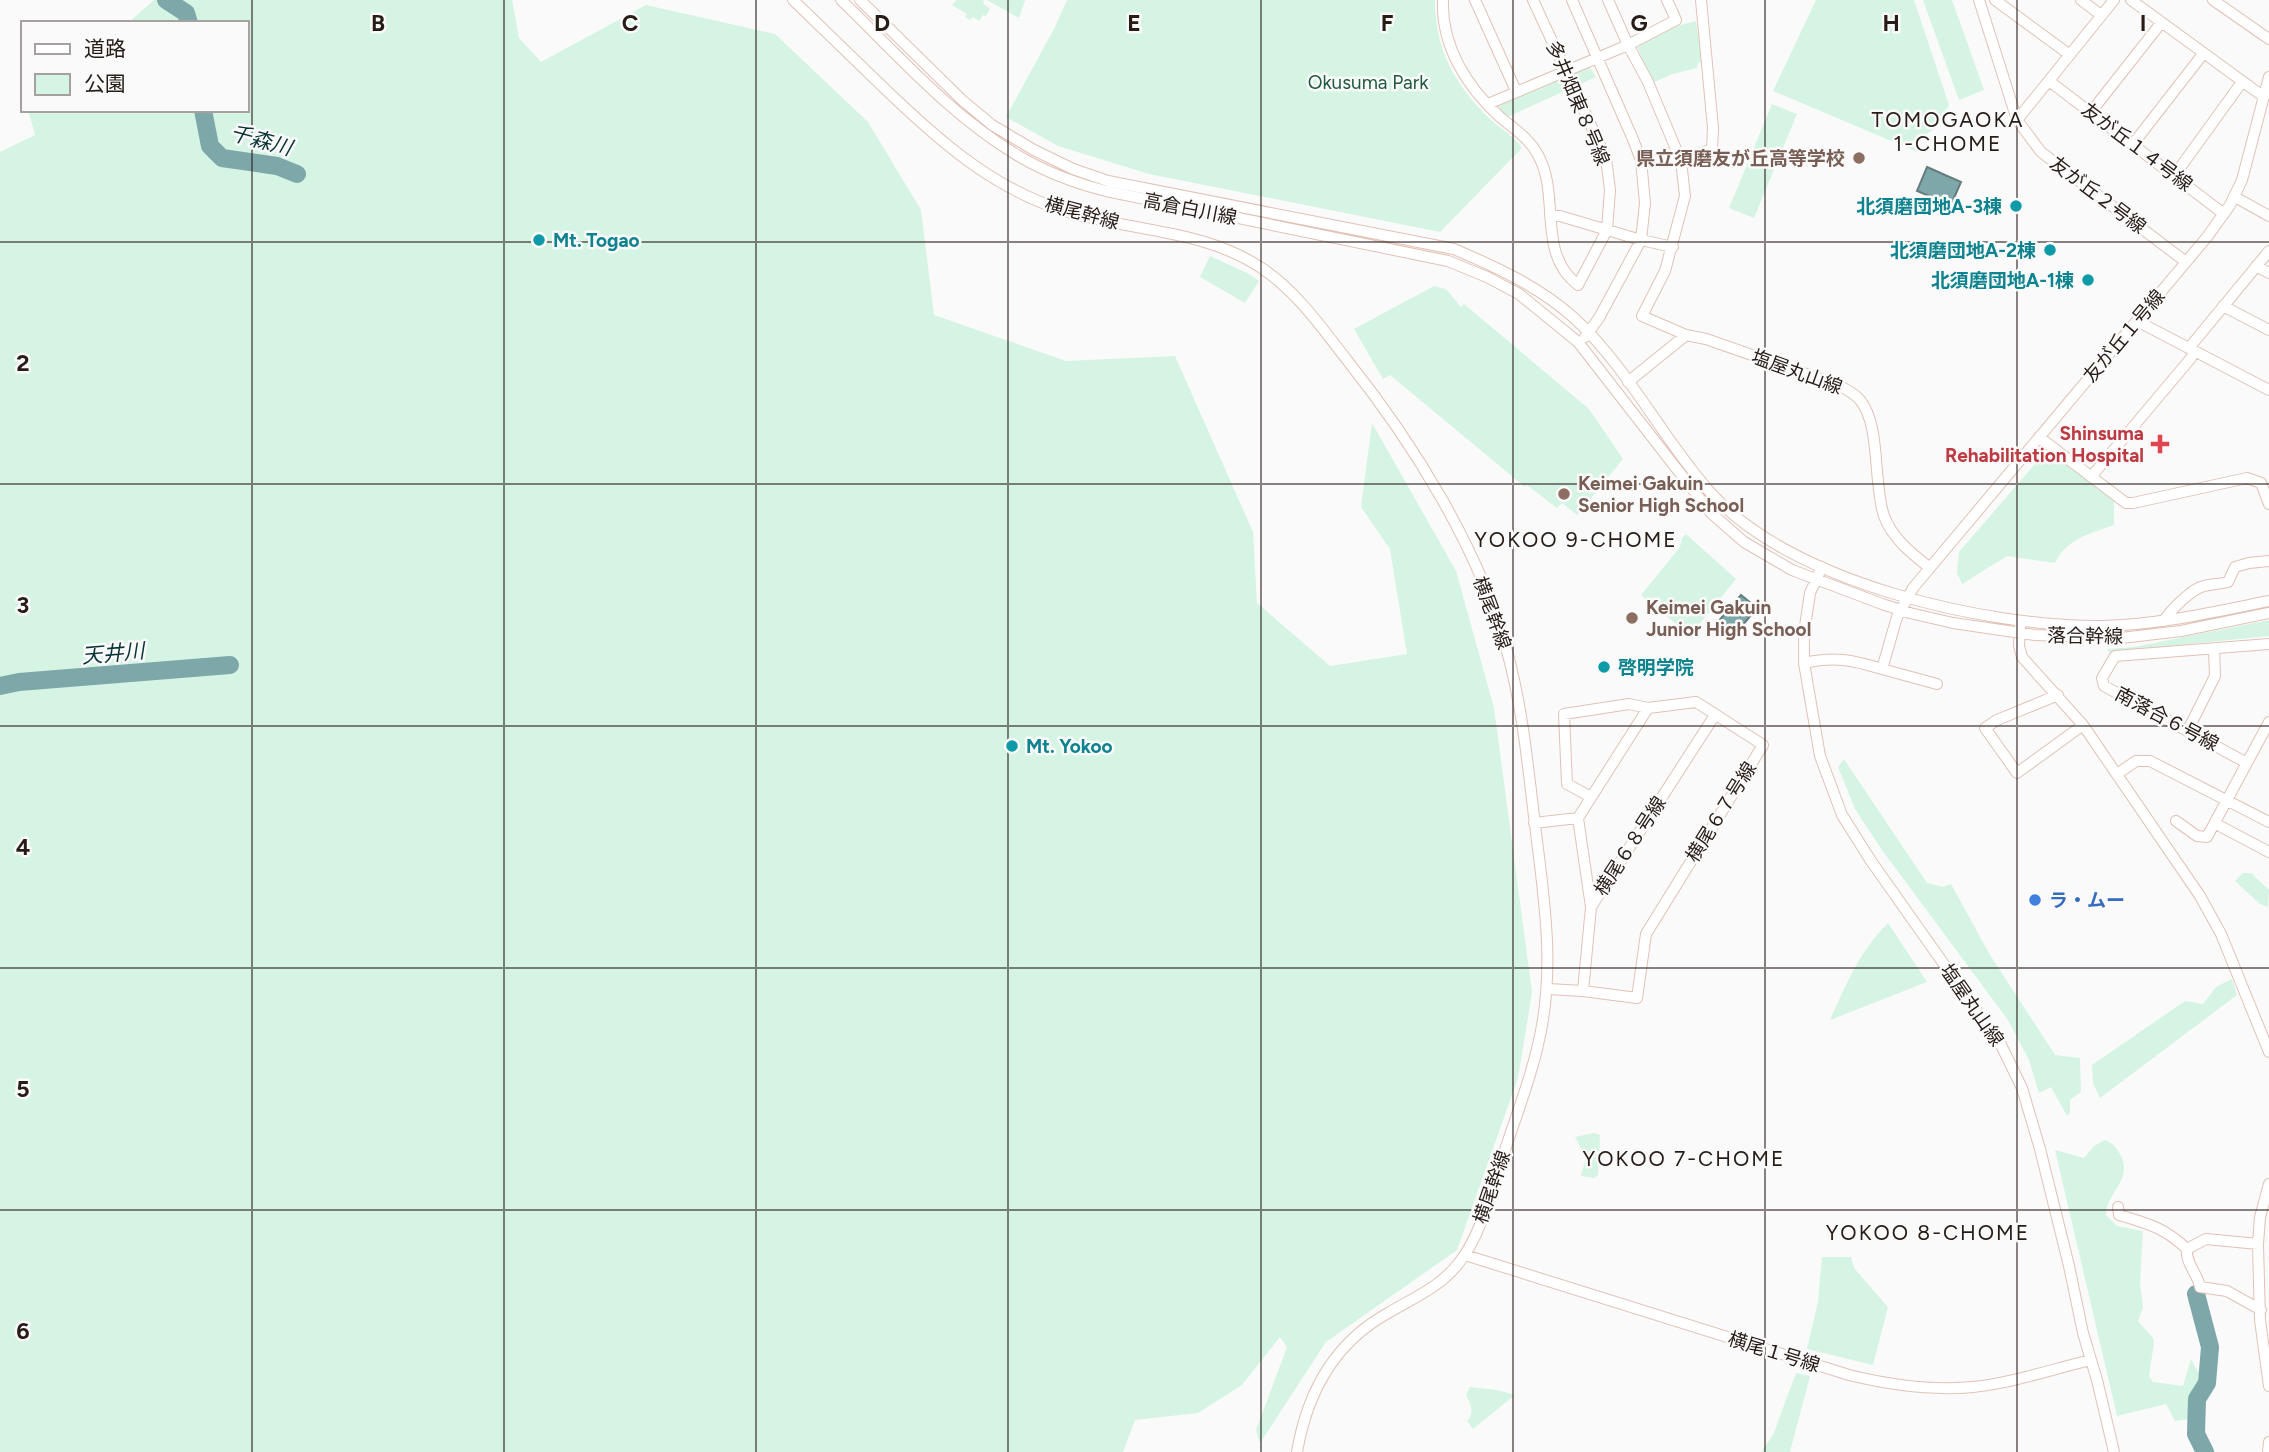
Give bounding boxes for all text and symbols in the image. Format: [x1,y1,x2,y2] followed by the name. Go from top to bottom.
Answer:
[371,9,385,37] text: B
[622,9,639,37] text: C
[874,9,890,37] text: D
[1127,9,1141,37] text: E
[1381,9,1394,37] text: F
[1630,9,1648,37] text: G
[1882,9,1900,37] text: H
[2140,9,2146,37] text: I
[21,21,248,112] legend
[84,36,126,61] text: 道路
[1541,37,1615,169] street label: 多井畑東８号線
[84,71,126,96] text: 公園
[1308,71,1429,94] park label: Okusuma Park
[2077,98,2197,196] street label: 友が丘１４号線
[1872,107,2024,156] district label: TOMOGAOKA 1-CHOME
[227,120,297,161] water label: 千森川
[1636,147,1845,170] place label: 県立須磨友が丘高等学校
[1851,150,1867,166] marker: 県立須磨友が丘高等学校
[2046,152,2150,238] street label: 友が丘２号線
[1141,189,1239,229] street label: 高倉白川線
[1042,192,1122,234] street label: 横尾幹線
[1856,195,2002,218] place label: 北須磨団地A-3棟
[2008,198,2024,214] marker: 北須磨団地A-3棟
[553,229,640,252] place label: Mt. Togao
[531,232,547,248] marker: Mt. Togao
[1890,239,2036,262] place label: 北須磨団地A-2棟
[2042,242,2058,258] marker: 北須磨団地A-2棟
[1931,269,2074,292] place label: 北須磨団地A-1棟
[2080,272,2096,288] marker: 北須磨団地A-1棟
[2079,285,2169,387] street label: 友が丘１号線
[1748,345,1846,399] street label: 塩屋丸山線
[16,349,30,377] text: 2
[1945,422,2144,467] place label: Shinsuma Rehabilitation Hospital
[2150,434,2170,454] marker: Shinsuma Rehabilitation Hospital
[1578,472,1744,517] place label: Keimei Gakuin Senior High School
[1556,486,1572,502] marker: Keimei Gakuin Senior High School
[1474,527,1678,552] district label: YOKOO 9-CHOME
[1468,573,1516,653] street label: 横尾幹線
[17,591,29,619] text: 3
[1646,596,1811,641] place label: Keimei Gakuin Junior High School
[1624,610,1640,626] marker: Keimei Gakuin Junior High School
[2047,624,2123,648] street label: 落合幹線
[81,638,147,668] water label: 天井川
[1618,656,1694,679] place label: 啓明学院
[1596,659,1612,675] marker: 啓明学院
[2111,682,2223,756] street label: 南落合６号線
[1026,735,1113,758] place label: Mt. Yokoo
[1004,738,1020,754] marker: Mt. Yokoo
[1681,758,1761,866] street label: 横尾６７号線
[1589,792,1671,900] street label: 横尾６８号線
[16,833,30,861] text: 4
[2049,889,2125,912] place label: ラ・ムー
[2027,892,2043,908] marker: ラ・ムー
[1935,959,2009,1051] street label: 塩屋丸山線
[16,1075,30,1103] text: 5
[1582,1146,1786,1171] district label: YOKOO 7-CHOME
[1469,1147,1515,1227] street label: 横尾幹線
[1826,1220,2030,1245] district label: YOKOO 8-CHOME
[16,1317,30,1345] text: 6
[1725,1327,1823,1377] street label: 横尾１号線

